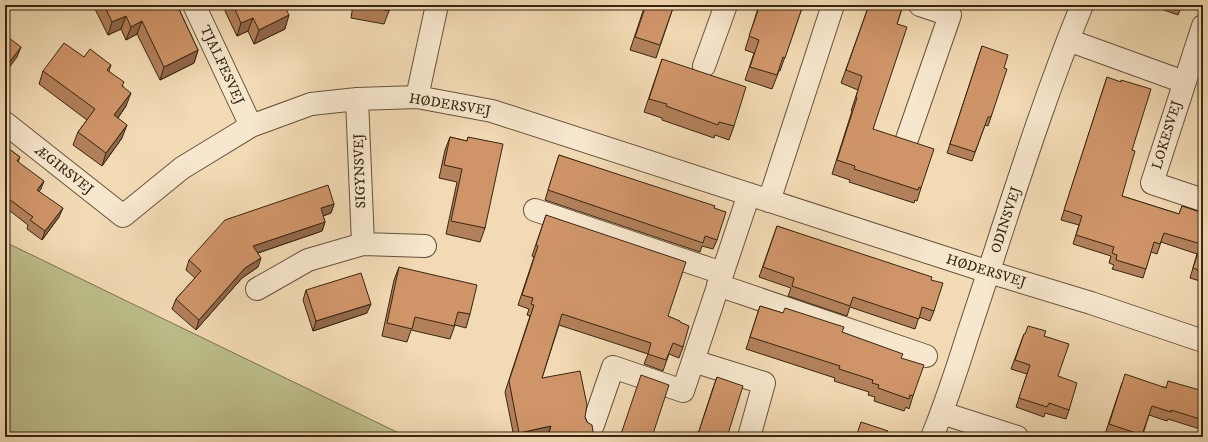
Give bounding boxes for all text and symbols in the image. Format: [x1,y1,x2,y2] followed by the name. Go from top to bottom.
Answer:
[196,23,248,108] street label: TJALFESVEJ
[408,90,493,120] street label: HØDERSVEJ
[1148,98,1186,172] street label: LOKESVEJ
[350,133,370,209] street label: SIGYNSVEJ
[30,141,97,199] street label: ÆGIRSVEJ
[987,184,1025,256] street label: ODINSVEJ
[944,250,1028,292] street label: HØDERSVEJ

